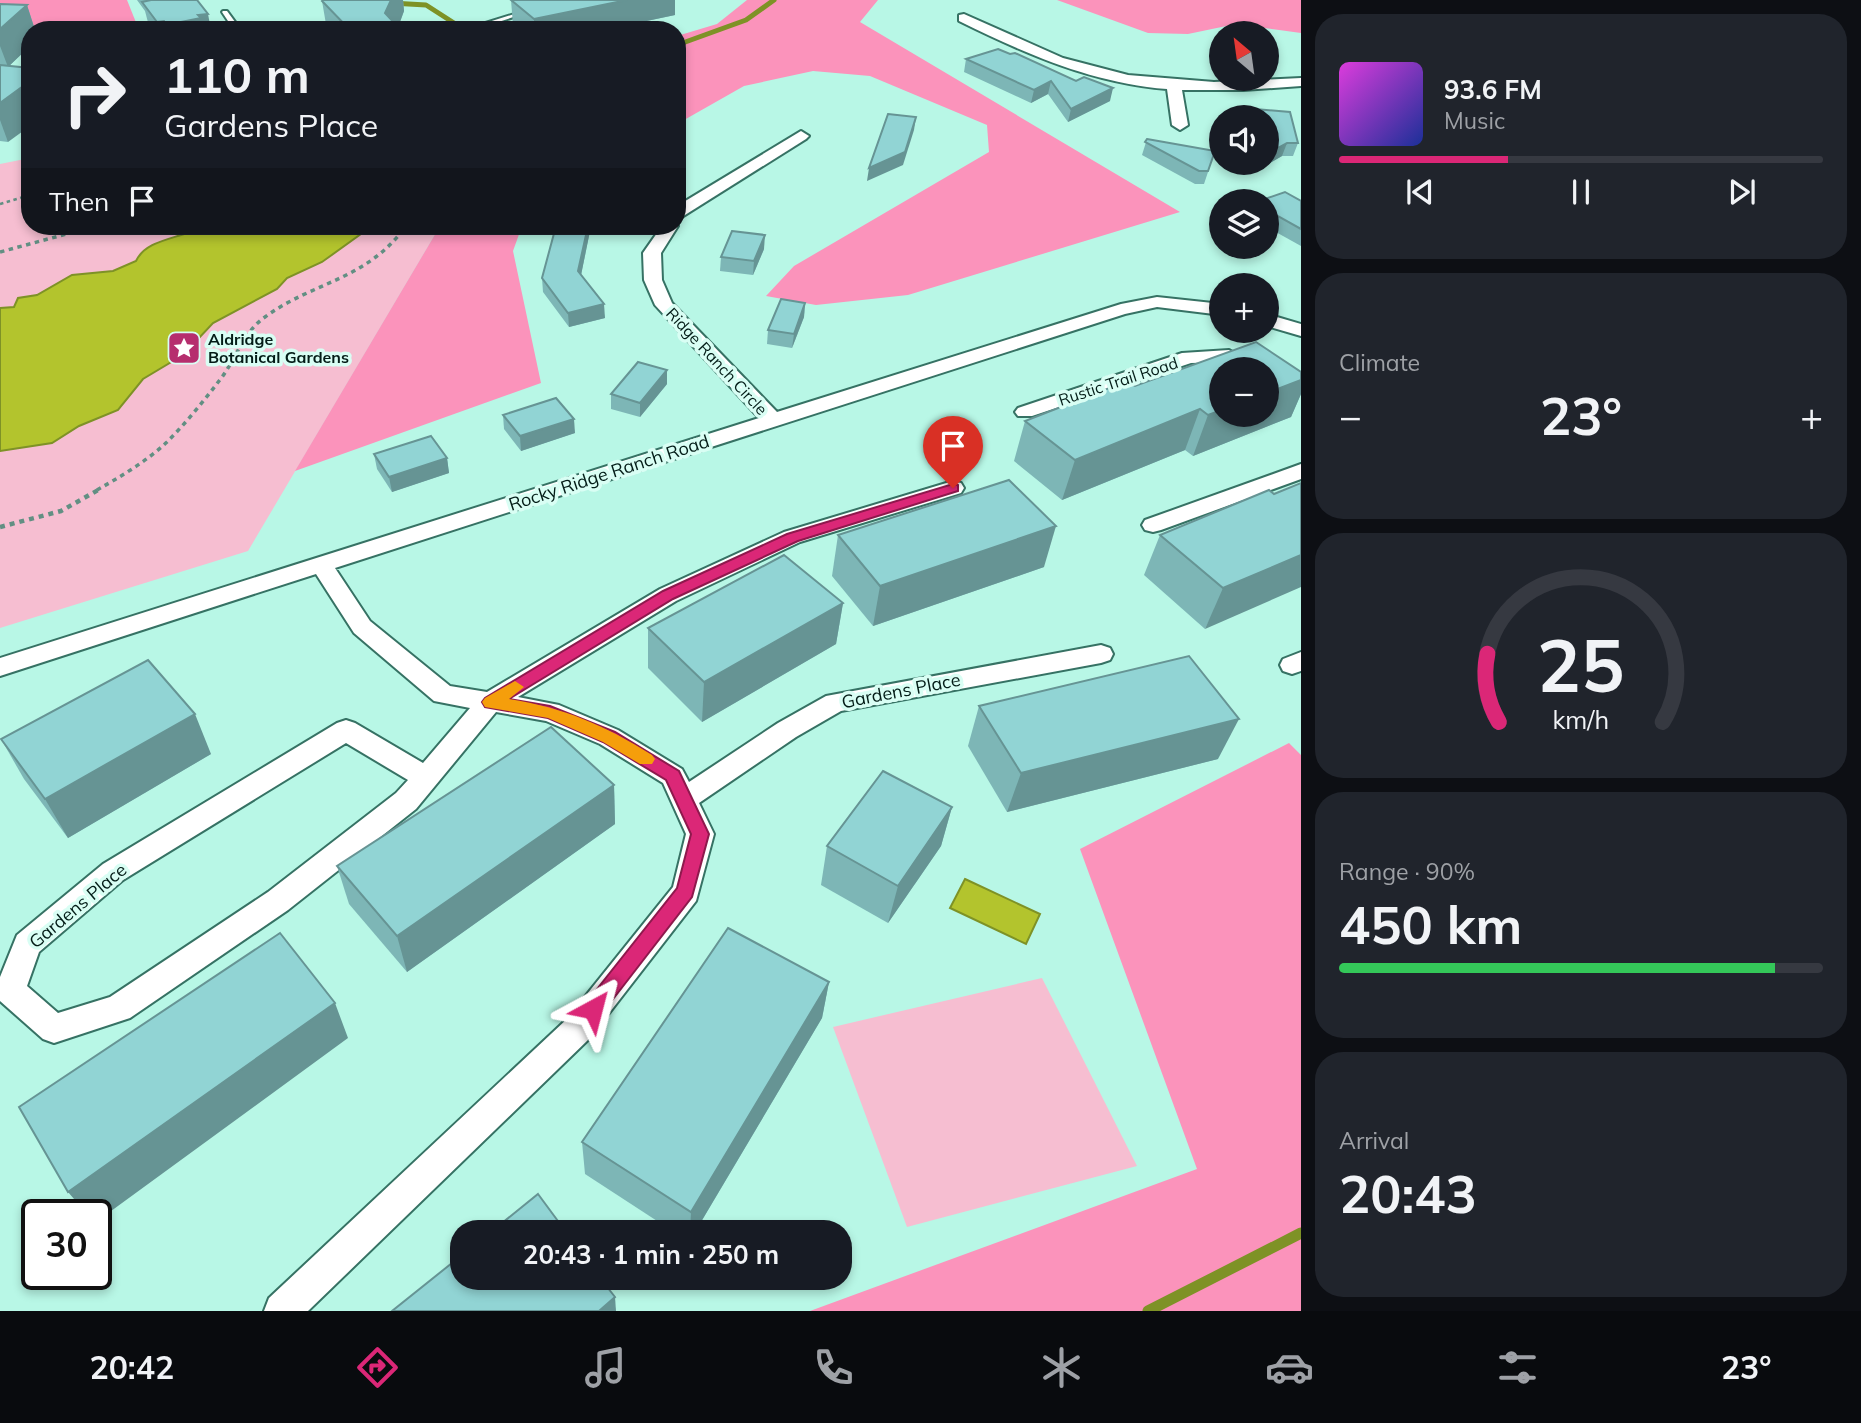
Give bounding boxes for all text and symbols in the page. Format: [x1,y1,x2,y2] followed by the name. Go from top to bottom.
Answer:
[1209,21,1279,91] north arrow
[1209,21,1279,427] map controls
[164,44,310,105] text: 110 m
[49,49,140,140] icon: right
[1444,73,1542,106] text: 93.6 FM
[164,105,378,145] text: Gardens Place
[1209,105,1279,175] button: sound
[1444,106,1505,135] text: Music
[1401,173,1439,211] icon: previous
[1562,173,1600,211] icon: pause
[1723,173,1761,211] icon: next
[123,182,161,220] icon: arrive
[49,185,109,218] text: Then
[1209,189,1279,259] button: layers
[1209,273,1279,343] button: +
[662,303,772,419] street label: Ridge Ranch Circle
[165,329,203,367] place icon: Aldridge Botanical Gardens
[208,329,349,367] place label: Aldridge Botanical Gardens
[1339,348,1420,377] text: Climate
[1056,352,1180,410] street label: Rustic Trail Road
[1209,357,1279,427] button: −
[1540,383,1622,448] text: 23°
[1339,392,1362,440] text: −
[1800,392,1823,440] text: +
[923,416,983,488] pin
[934,427,972,465] icon: arrive
[506,429,712,516] street label: Rocky Ridge Ranch Road
[1537,619,1625,710] text: 25
[840,668,962,713] street label: Gardens Place
[1553,703,1609,734] text: km/h
[1339,857,1475,886] text: Range · 90%
[24,858,131,953] street label: Gardens Place
[1339,892,1522,957] text: 450 km
[556,972,630,1046] position arrow
[1339,1126,1409,1155] text: Arrival
[1339,1161,1477,1226] text: 20:43
[21,1199,112,1290] speed limit sign: 30
[523,1238,779,1271] text: 20:43 · 1 min · 250 m
[353,1343,402,1392] icon: directions
[581,1343,630,1392] icon: music
[809,1343,858,1392] icon: phone
[1037,1343,1086,1392] icon: climate
[1265,1343,1314,1392] icon: car
[1493,1343,1542,1392] icon: filters
[89,1347,174,1387] text: 20:42
[1721,1347,1771,1387] text: 23°

